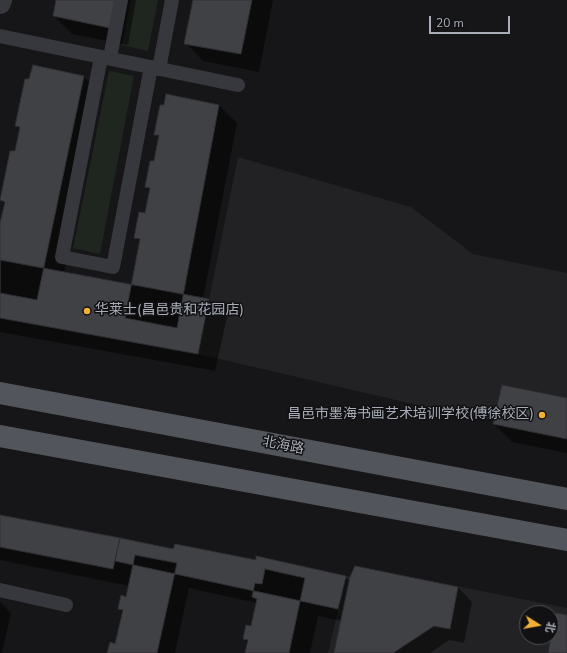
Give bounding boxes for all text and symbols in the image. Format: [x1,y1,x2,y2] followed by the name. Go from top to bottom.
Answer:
[431,8,512,34] scale bar
[436,15,464,31] text: 20 m
[95,303,244,319] place label: 华莱士(昌邑贵和花园店)
[82,306,92,316] marker: 华莱士(昌邑贵和花园店)
[287,407,534,423] place label: 昌邑市墨海书画艺术培训学校(傅徐校区)
[537,410,547,420] marker: 昌邑市墨海书画艺术培训学校(傅徐校区)
[261,434,305,458] street label: 北海路
[519,605,559,645] north arrow
[542,620,559,634] text: 北

